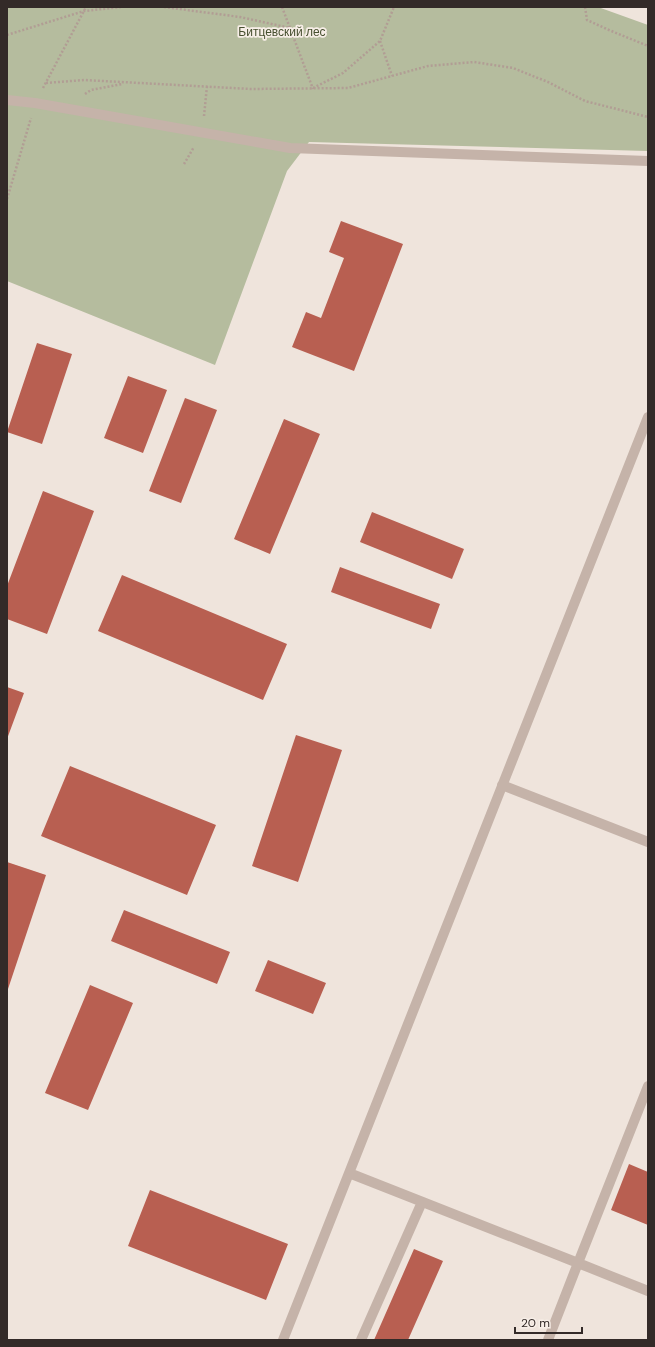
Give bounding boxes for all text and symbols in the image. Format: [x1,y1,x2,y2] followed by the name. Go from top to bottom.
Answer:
[238,24,326,40] park label: Битцевский лес
[515,1309,582,1335] scale bar
[521,1315,550,1331] text: 20 m

